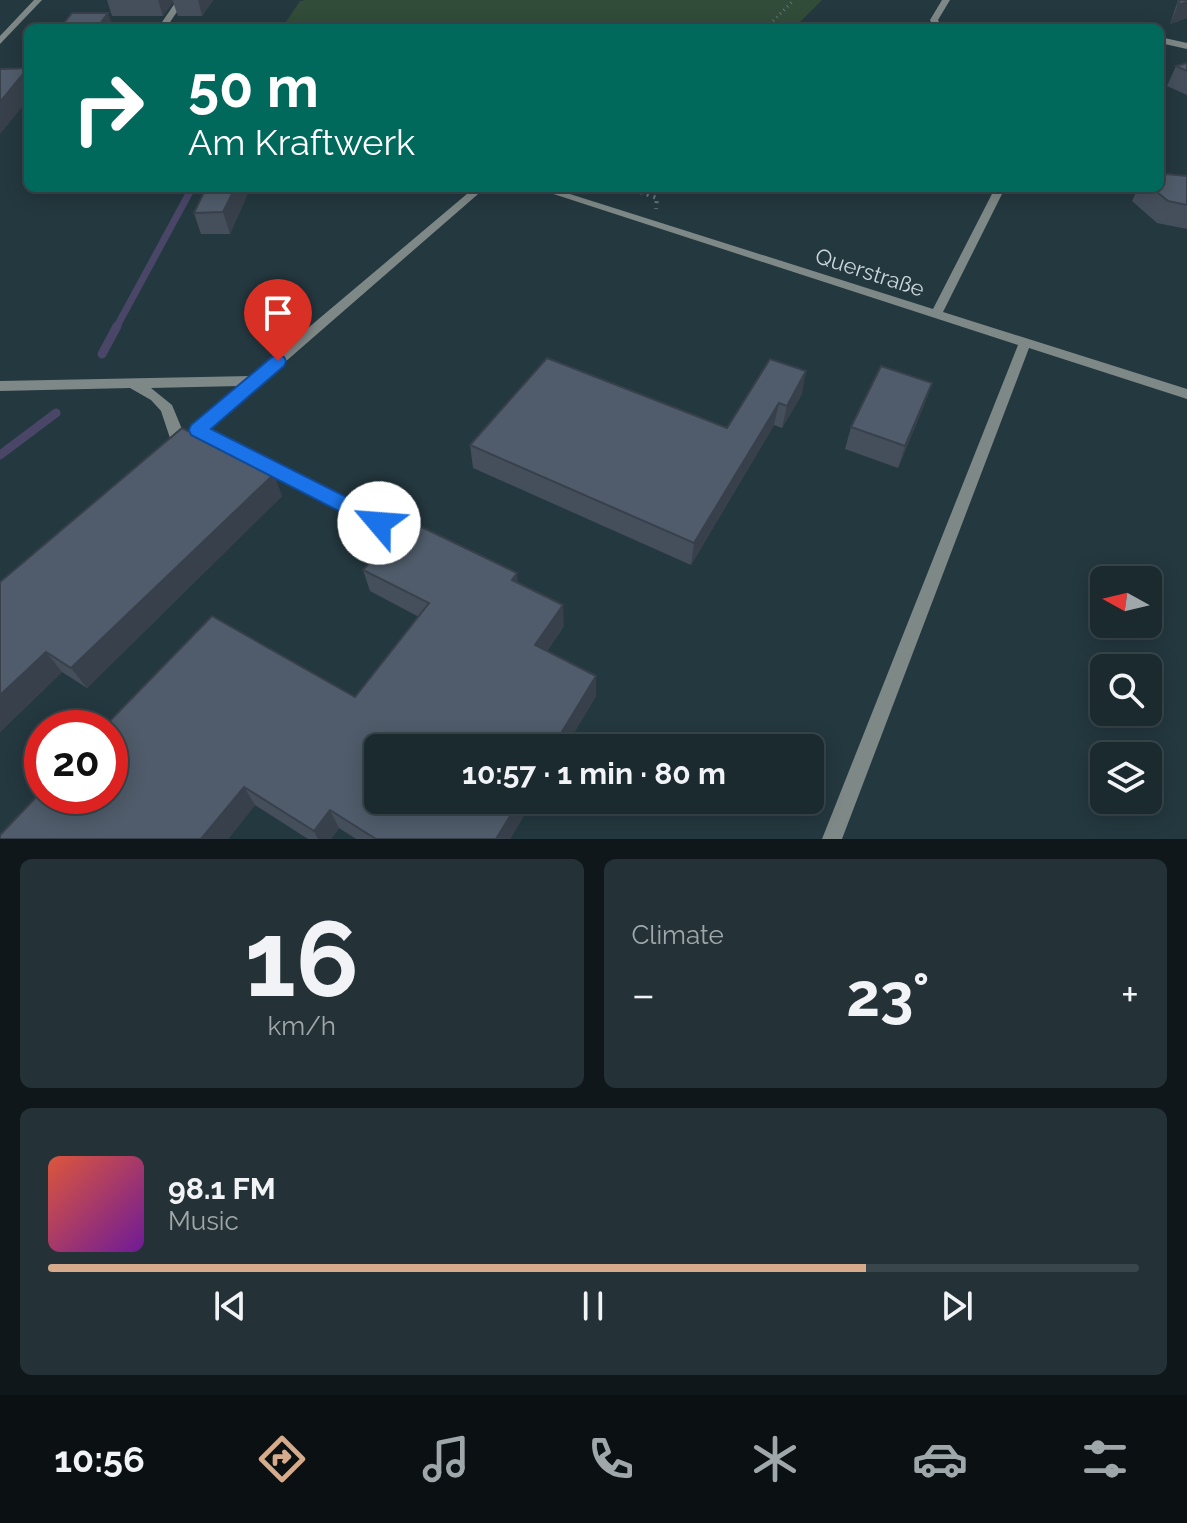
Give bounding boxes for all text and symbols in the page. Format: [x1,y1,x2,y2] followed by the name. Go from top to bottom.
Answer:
[188,54,319,120] text: 50 m
[56,56,160,160] icon: right
[188,121,415,163] text: Am Kraftwerk
[812,242,928,302] street label: Querstraße
[244,279,312,361] pin
[256,291,300,335] icon: arrive
[337,481,421,565] position arrow
[1090,566,1162,638] north arrow
[1090,566,1162,814] map controls
[1090,654,1162,726] button: search
[24,710,128,814] speed limit sign: 20
[1090,742,1162,814] button: layers
[462,756,726,791] text: 10:57 · 1 min · 80 m
[244,898,359,1020] text: 16
[632,920,724,950] text: Climate
[846,960,930,1030] text: 23°
[632,969,655,1020] text: −
[1121,969,1139,1020] text: +
[267,1011,336,1041] text: km/h
[168,1171,276,1206] text: 98.1 FM
[168,1206,239,1236] text: Music
[208,1284,252,1328] icon: previous
[571,1284,615,1328] icon: pause
[935,1284,979,1328] icon: next
[254,1431,310,1487] icon: directions
[418,1431,474,1487] icon: music
[583,1431,639,1487] icon: phone
[747,1431,803,1487] icon: climate
[912,1431,968,1487] icon: car
[1077,1431,1133,1487] icon: filters
[54,1438,145,1480] text: 10:56

